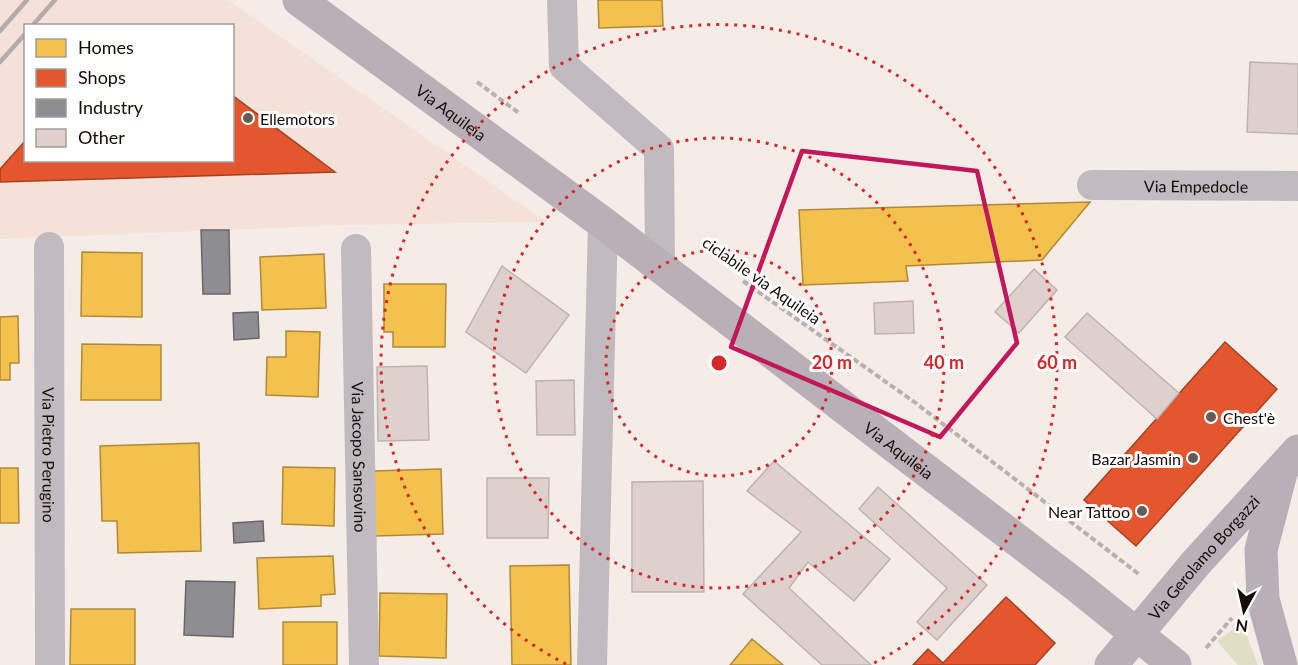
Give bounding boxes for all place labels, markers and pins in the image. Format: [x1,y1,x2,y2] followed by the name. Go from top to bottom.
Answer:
[260,109,335,128] place label: Ellemotors
[241,111,255,125] marker: Ellemotors
[709,353,729,373] centre of rings
[1223,408,1275,427] place label: Chest'è
[1204,410,1218,424] marker: Chest'è
[1091,449,1181,468] place label: Bazar Jasmin
[1186,451,1200,465] marker: Bazar Jasmin
[1048,502,1130,521] place label: Near Tattoo
[1135,504,1149,518] marker: Near Tattoo

